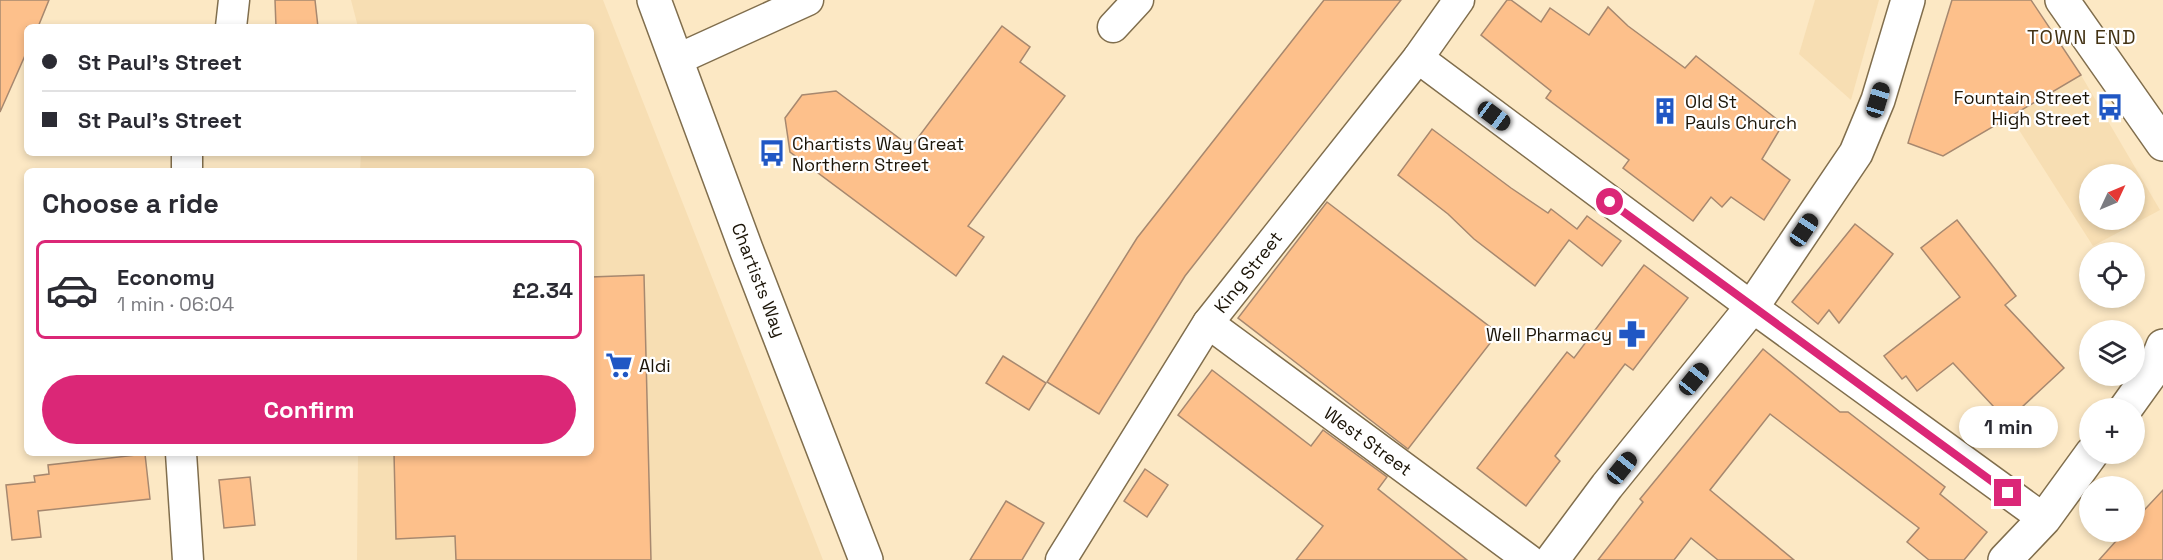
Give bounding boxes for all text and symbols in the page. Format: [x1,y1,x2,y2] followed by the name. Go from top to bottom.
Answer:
[2027,24,2137,50] district label: TOWN END
[78,48,242,76] text: St Paul's Street
[1864,80,1892,120] car
[1954,86,2090,130] place label: Fountain Street High Street
[1685,90,1797,134] place label: Old St Pauls Church
[2095,92,2125,122] bus stop icon: Fountain Street High Street
[1650,96,1680,126] building icon: Old St Pauls Church
[1474,98,1514,134] car
[78,106,242,134] text: St Paul's Street
[792,132,964,176] place label: Chartists Way Great Northern Street
[757,138,787,168] bus stop icon: Chartists Way Great Northern Street
[2079,164,2145,230] north arrow
[2079,164,2145,542] map controls
[42,186,219,221] text: Choose a ride
[1596,188,1623,215] route start
[1786,210,1822,250] car
[727,220,791,340] street label: Chartists Way
[1209,226,1287,318] street label: King Street
[2079,242,2145,308] button: locate
[45,263,99,317] icon: car
[117,263,215,291] text: Economy
[512,276,573,304] text: £2.34
[117,291,234,317] text: 1 min · 06:04
[1617,319,1647,349] pharmacy icon: Well Pharmacy
[2079,320,2145,386] button: layers
[1486,323,1612,346] place label: Well Pharmacy
[604,350,634,380] supermarket icon: Aldi
[639,354,671,377] place label: Aldi
[1676,359,1712,399] car
[42,375,576,444] button: Confirm
[2079,398,2145,464] button: +
[1319,401,1417,481] street label: West Street
[1958,406,2058,448] callout: 1 min
[1984,414,2033,440] text: 1 min
[1604,448,1640,488] car
[2079,476,2145,542] button: −
[1994,479,2021,506] route end

